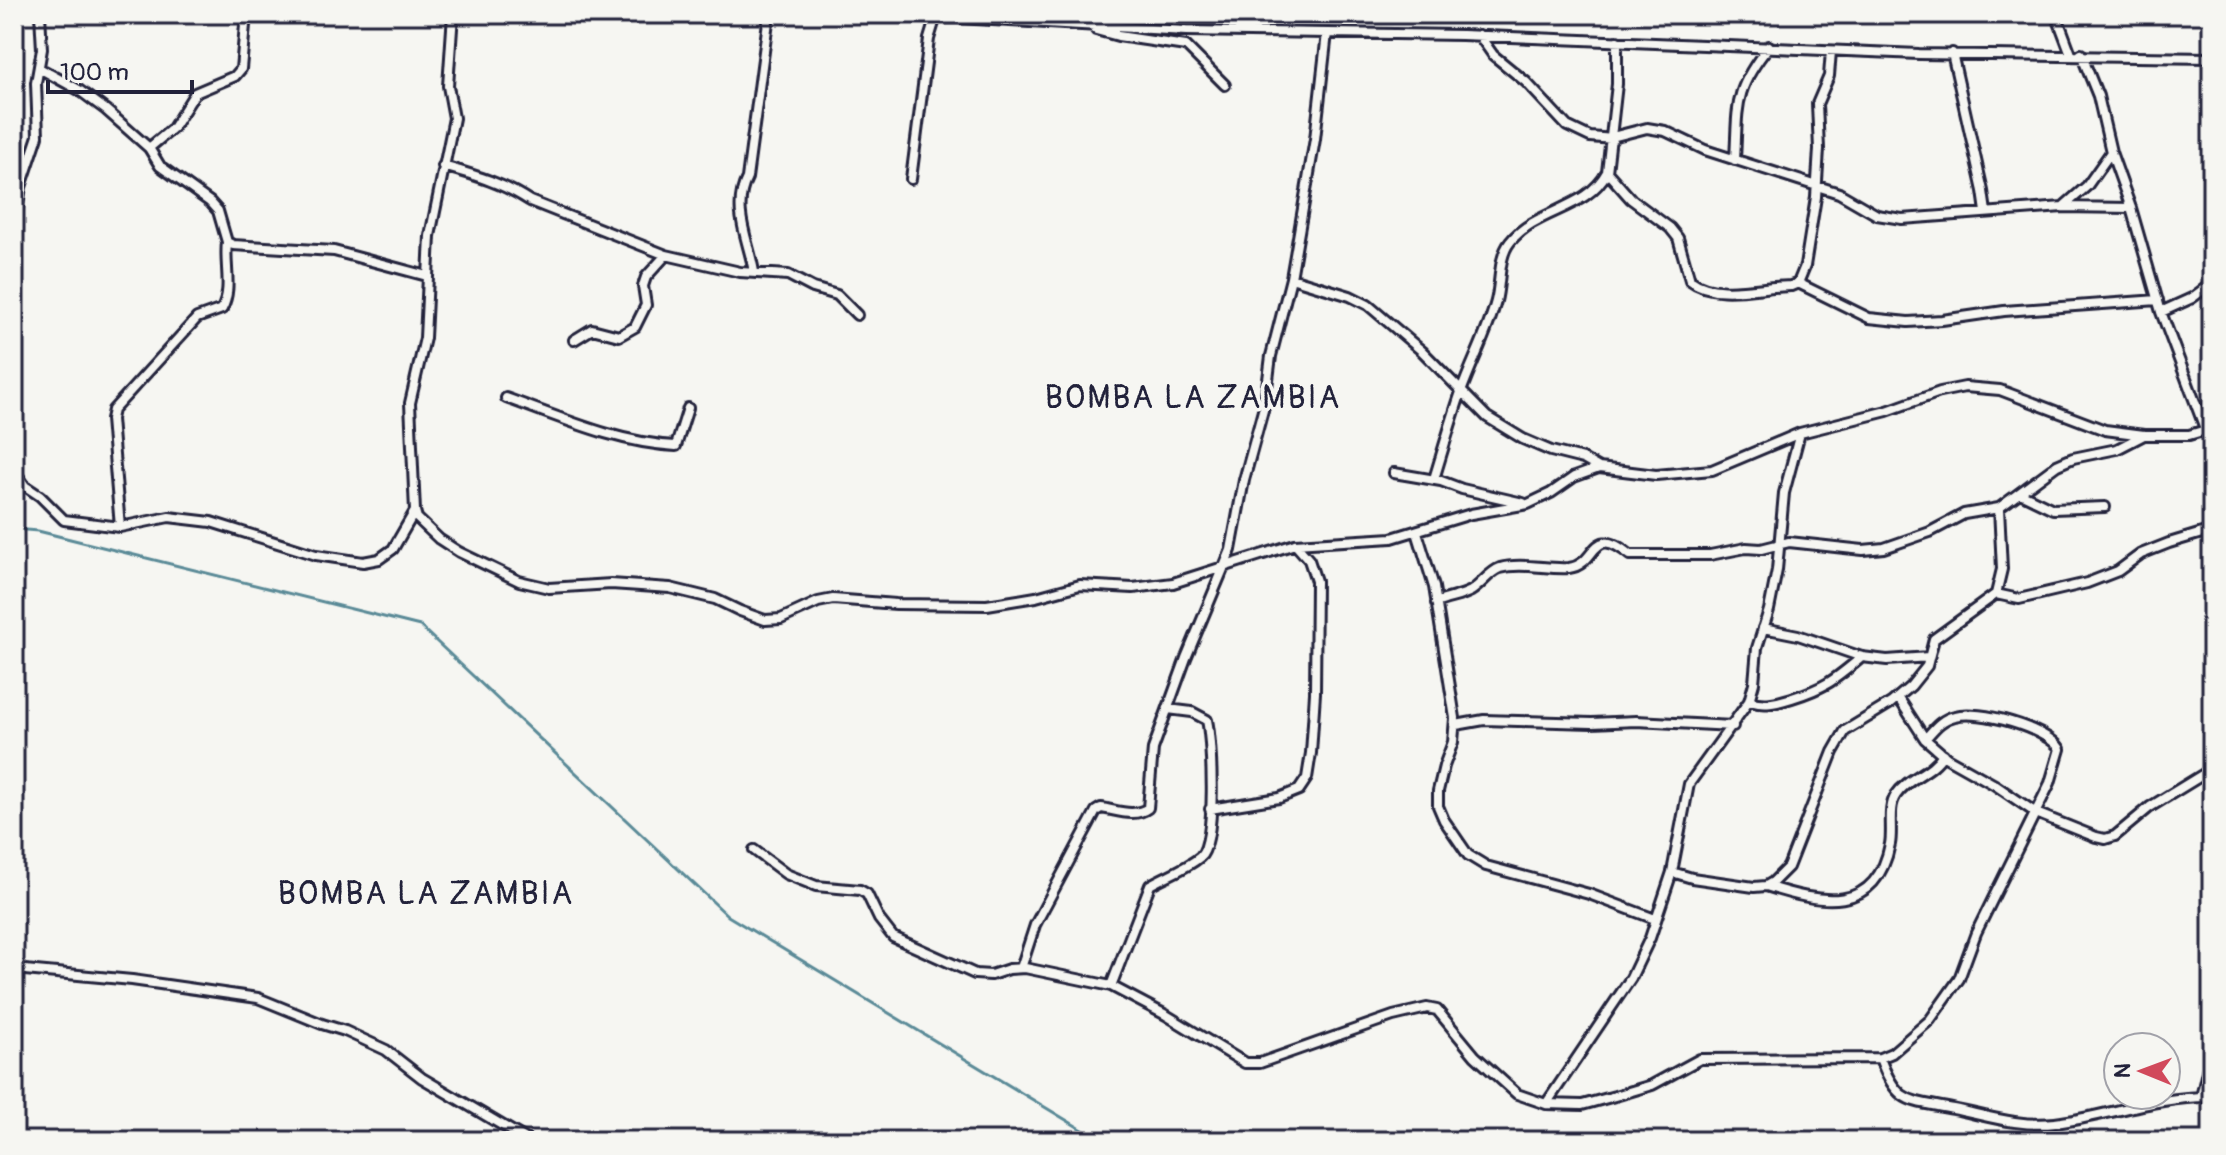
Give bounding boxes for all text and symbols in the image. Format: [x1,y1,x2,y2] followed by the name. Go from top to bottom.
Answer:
[48,44,192,94] scale bar
[60,58,129,87] text: 100 m
[1045,378,1341,418] district label: BOMBA LA ZAMBIA
[278,874,574,914] district label: BOMBA LA ZAMBIA
[2102,1031,2182,1111] north arrow
[2109,1063,2137,1078] text: N

